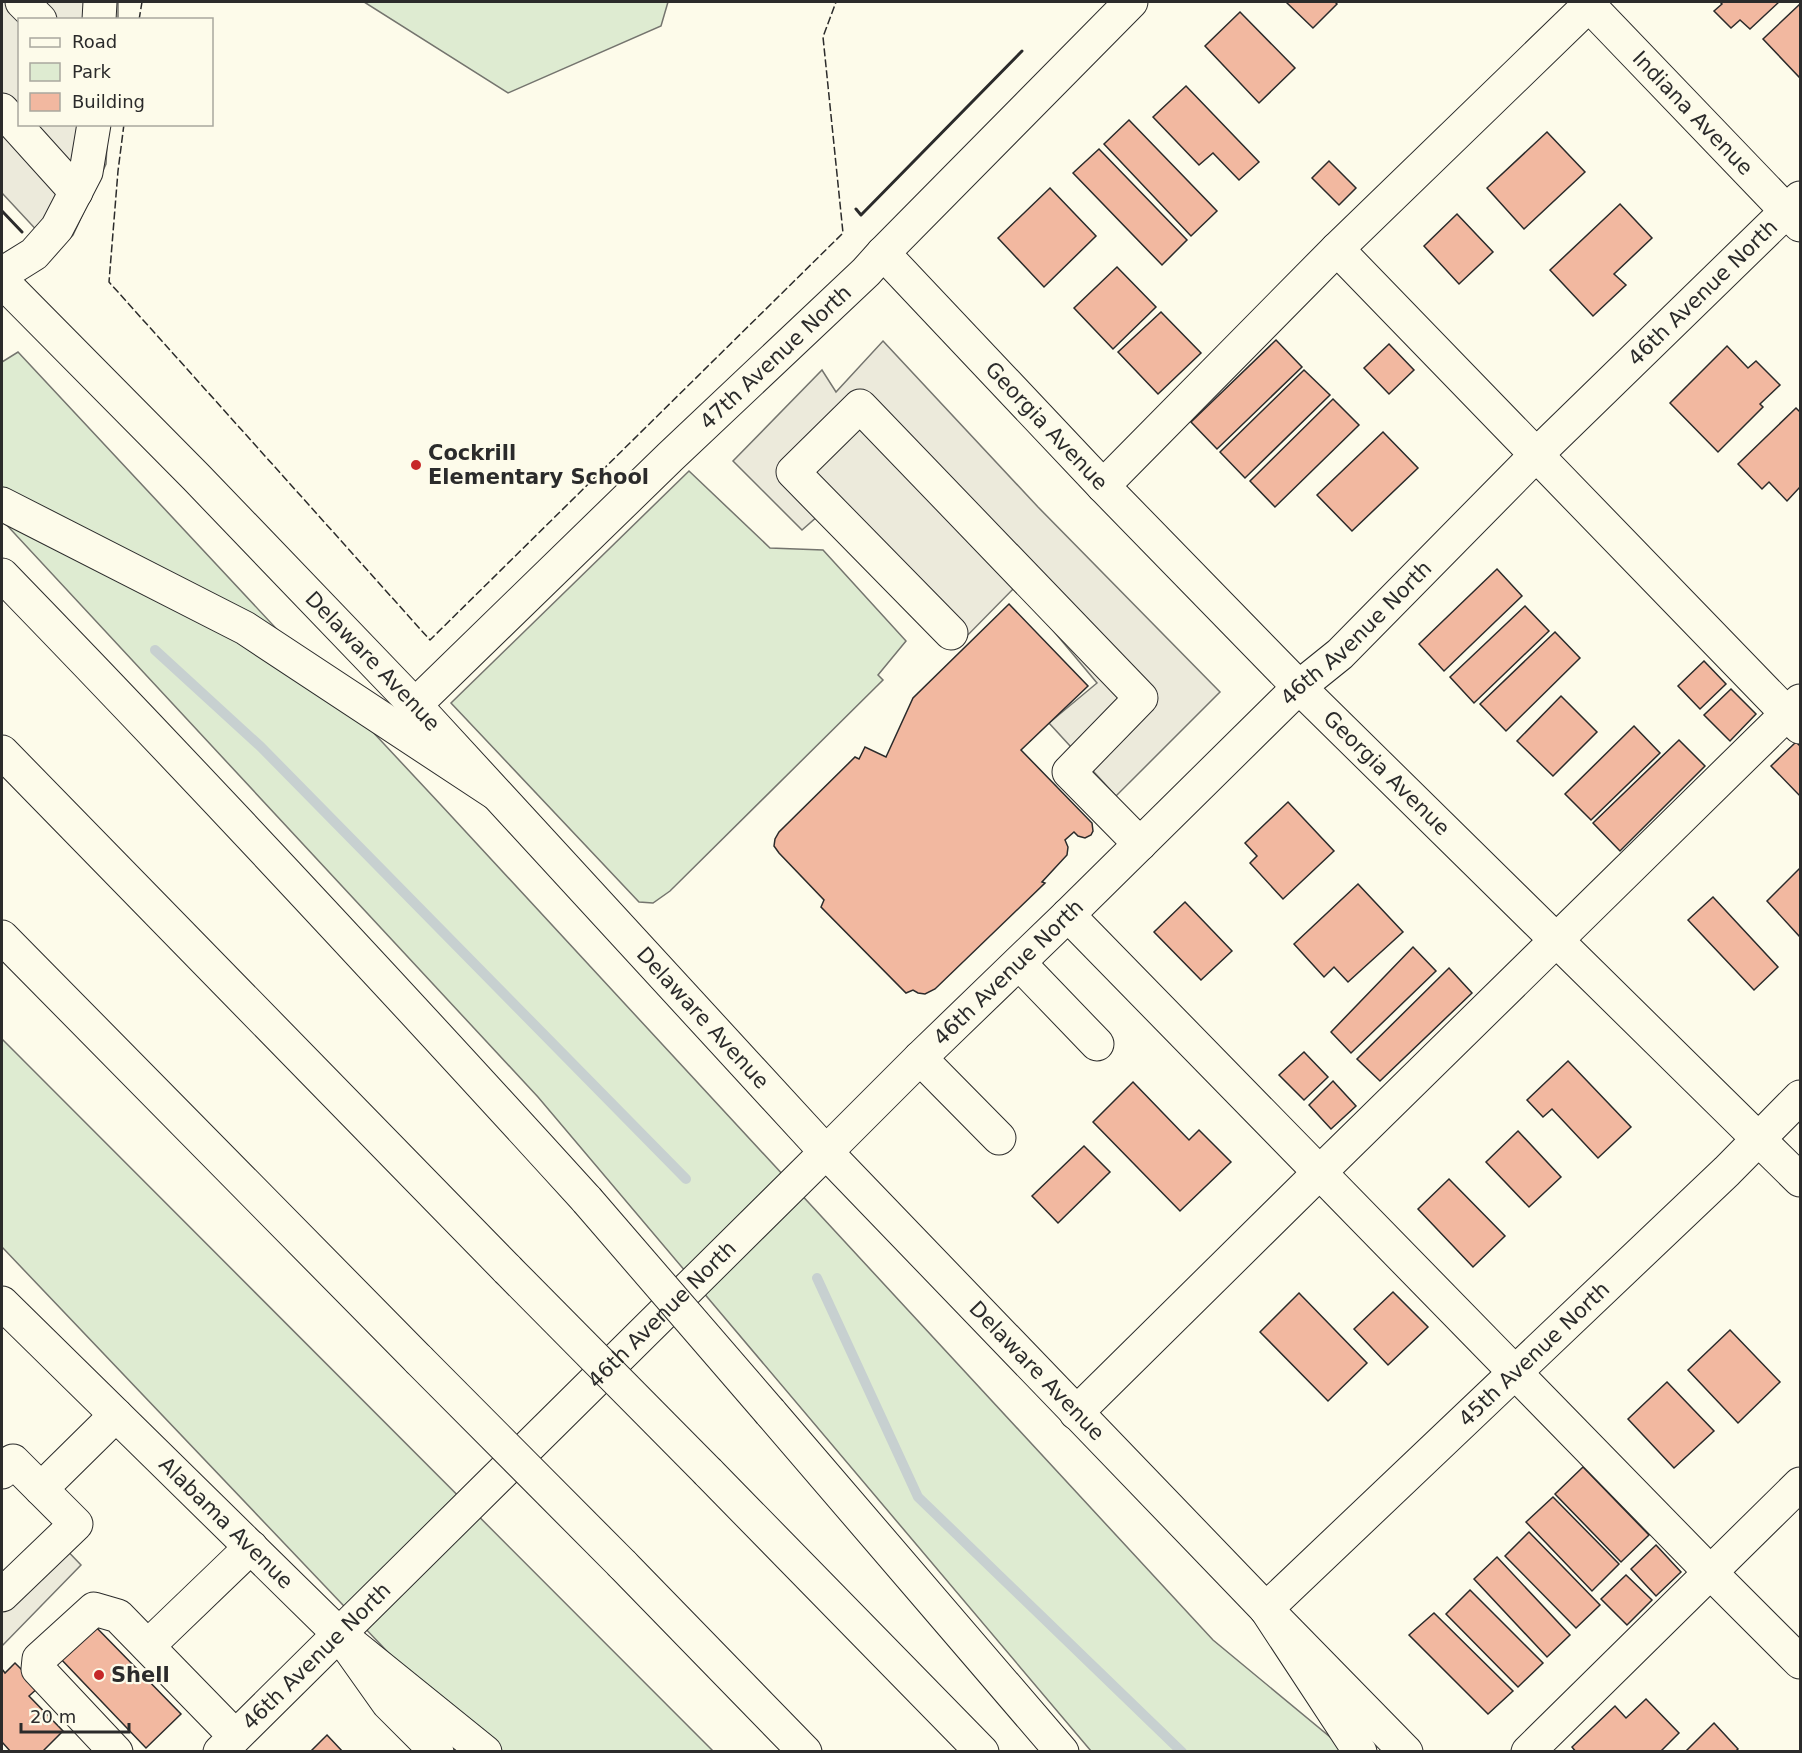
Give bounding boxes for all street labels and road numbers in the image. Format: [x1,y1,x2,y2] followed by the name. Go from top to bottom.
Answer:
[1628,46,1758,180] street label: Indiana Avenue
[1623,215,1782,370] street label: 46th Avenue North
[695,280,856,434] street label: 47th Avenue North
[980,357,1112,495] street label: Georgia Avenue
[1276,556,1436,710] street label: 46th Avenue North
[301,587,445,736] street label: Delaware Avenue
[1319,706,1455,840] street label: Georgia Avenue
[929,895,1088,1050] street label: 46th Avenue North
[632,942,774,1094] street label: Delaware Avenue
[583,1236,741,1393] street label: 46th Avenue North
[1454,1277,1614,1431] street label: 45th Avenue North
[964,1296,1109,1445] street label: Delaware Avenue
[154,1452,298,1594] street label: Alabama Avenue
[238,1578,396,1735] street label: 46th Avenue North

